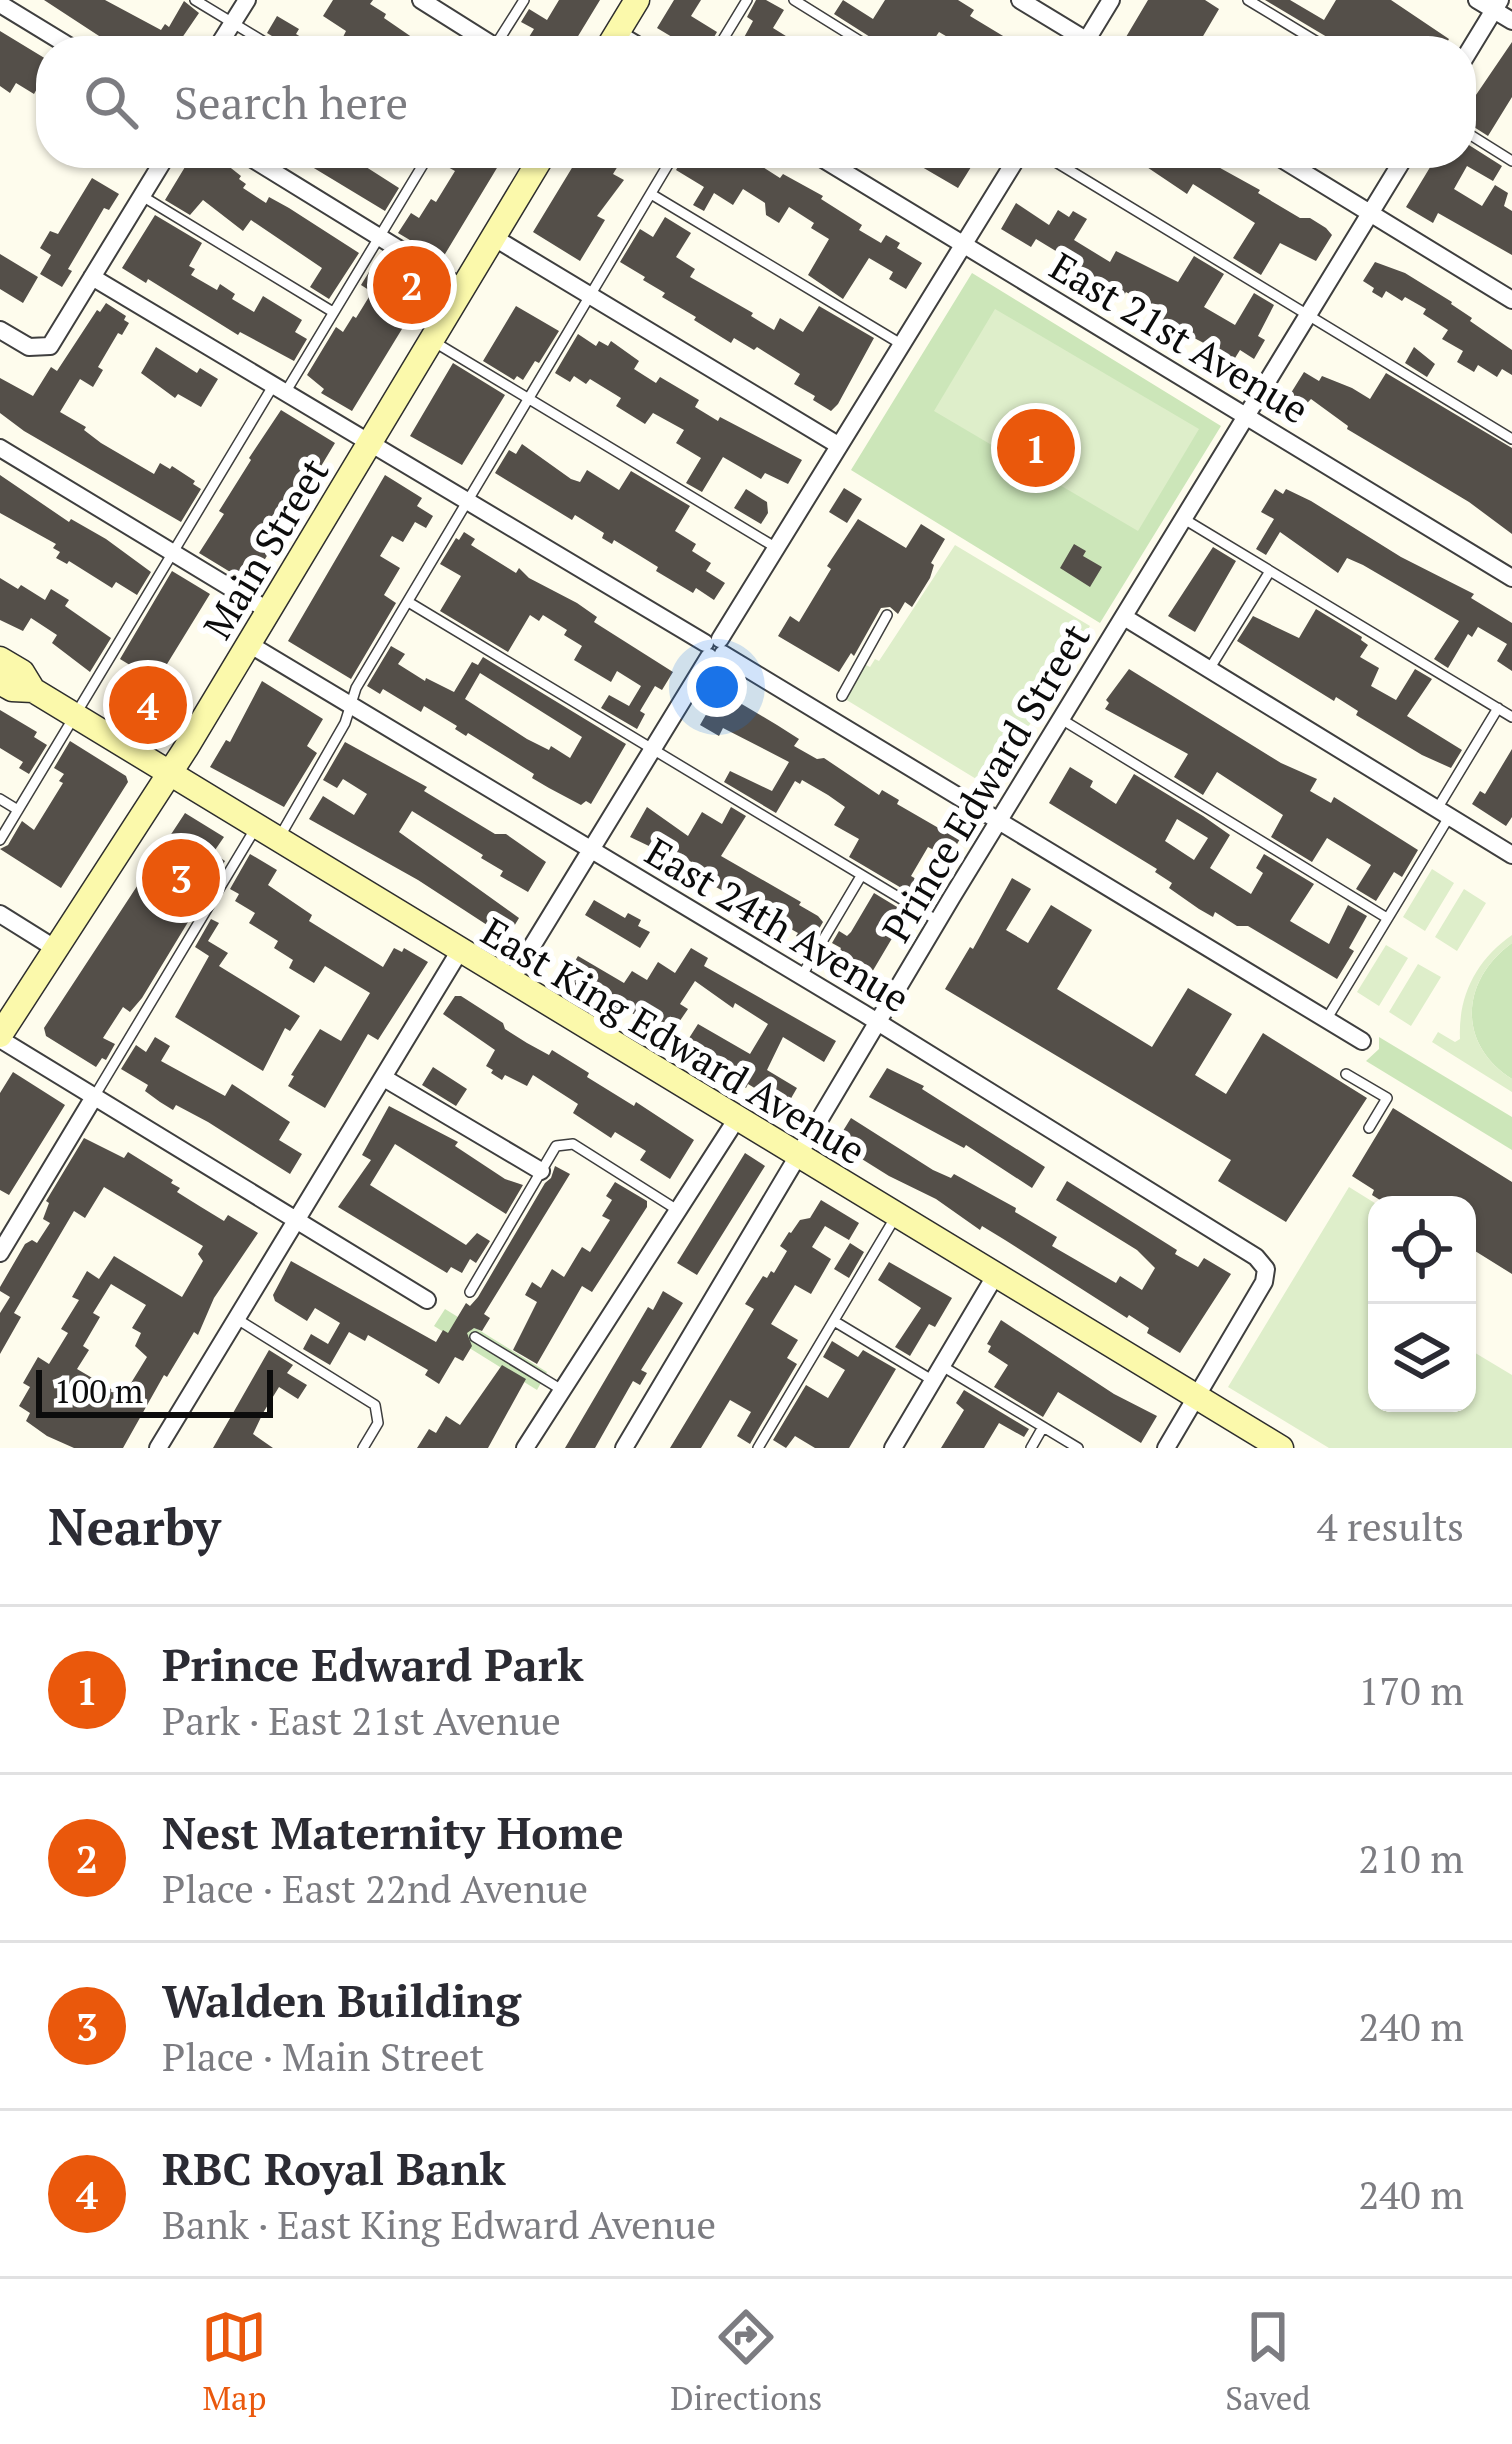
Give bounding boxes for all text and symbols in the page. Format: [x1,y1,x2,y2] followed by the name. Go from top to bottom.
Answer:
[36,36,1476,168] search box
[78,69,144,135] icon: search
[174,72,408,132] text: Search here
[1041,239,1319,435] street label: East 21st Avenue
[373,240,451,330] pin: 2
[997,403,1075,493] pin: 1
[191,448,339,648] street label: Main Street
[869,613,1101,951] street label: Prince Edward Street
[687,657,747,717] your location
[109,660,187,750] pin: 4
[637,825,919,1023] street label: East 24th Avenue
[142,833,220,923] pin: 3
[473,905,875,1175] street label: East King Edward Avenue
[1368,1196,1476,1412] map controls
[1368,1196,1476,1304] button: locate
[1368,1304,1476,1412] button: layers
[36,1364,273,1417] scale bar
[54,1369,143,1412] text: 100 m
[48,1492,221,1560] text: Nearby
[1317,1500,1464,1552] text: 4 results
[162,1634,583,1694] text: Prince Edward Park
[76,1664,98,1716] text: 1
[1359,1664,1464,1716] text: 170 m
[162,1694,561,1746] text: Park · East 21st Avenue
[162,1802,624,1862] text: Nest Maternity Home
[76,1832,98,1884] text: 2
[1359,1832,1464,1884] text: 210 m
[162,1862,588,1914] text: Place · East 22nd Avenue
[162,1970,521,2030] text: Walden Building
[76,2000,98,2052] text: 3
[1359,2000,1464,2052] text: 240 m
[162,2030,484,2082] text: Place · Main Street
[162,2138,506,2198] text: RBC Royal Bank
[76,2168,98,2220] text: 4
[1359,2168,1464,2220] text: 240 m
[162,2198,716,2250] text: Bank · East King Edward Avenue
[201,2304,267,2419] tab: Map
[670,2304,822,2419] tab: Directions
[1225,2304,1311,2419] tab: Saved

